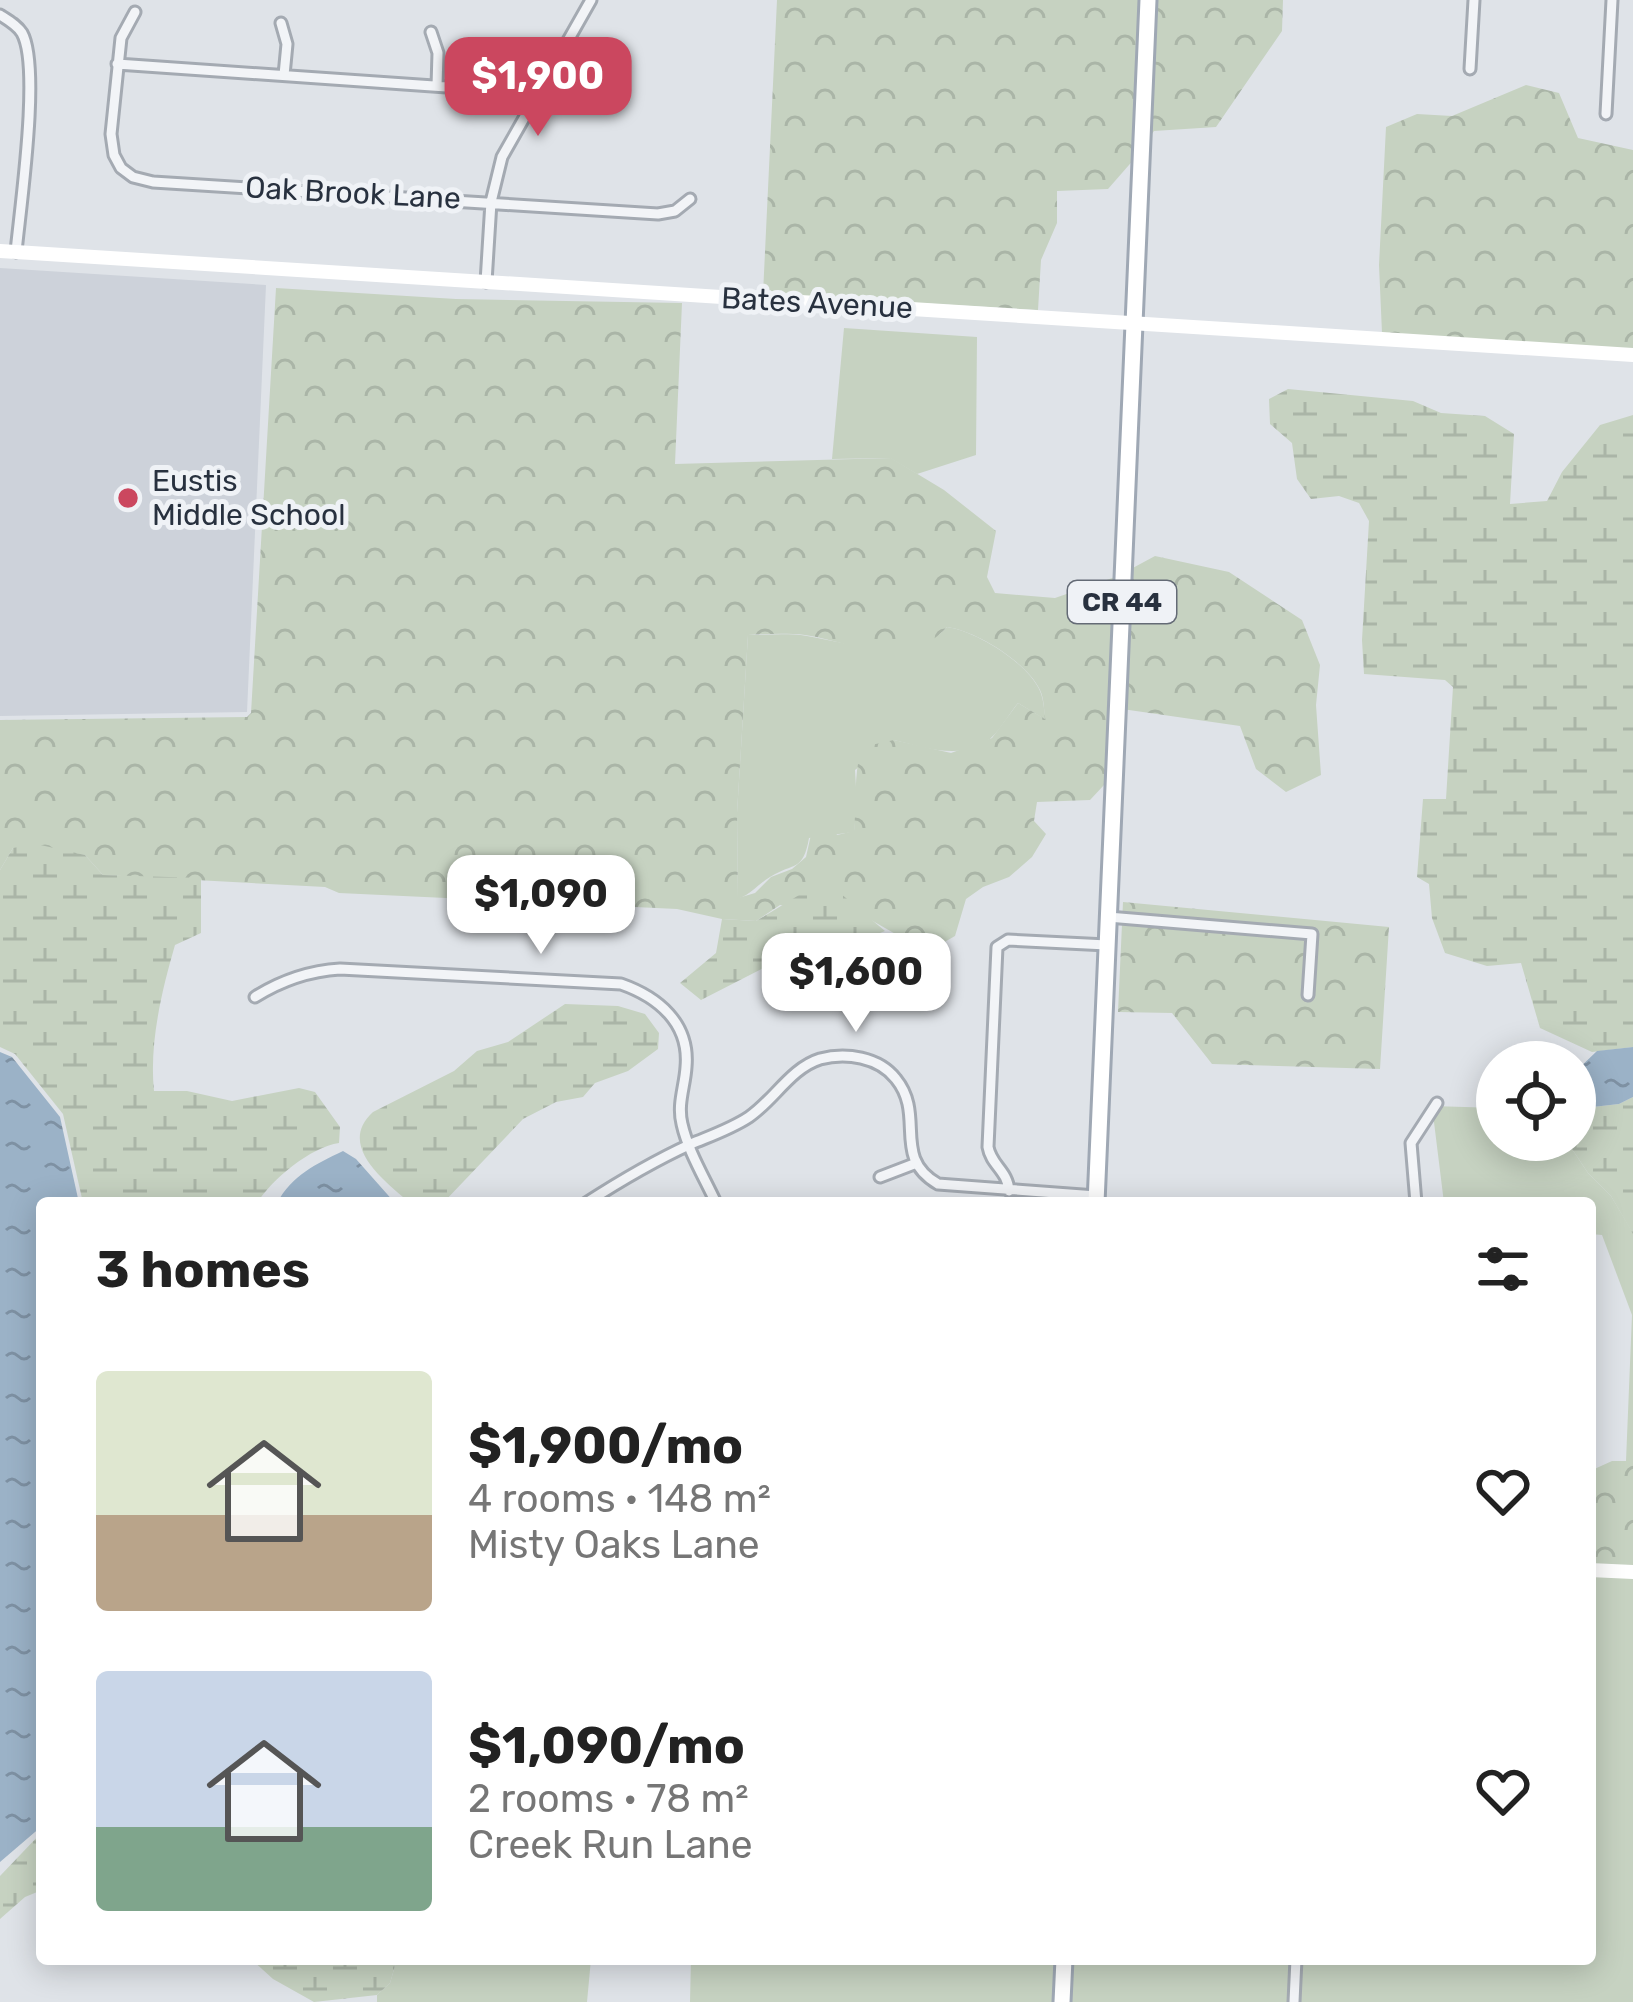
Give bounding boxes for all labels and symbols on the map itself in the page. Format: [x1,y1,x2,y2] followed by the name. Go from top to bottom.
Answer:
[440,37,636,139] pin: $1,900
[244,169,462,217] street label: Oak Brook Lane
[720,280,914,326] street label: Bates Avenue
[152,463,345,533] place label: Eustis Middle School
[115,485,141,511] marker: Eustis Middle School
[1068,581,1176,623] road number: CR 44
[443,855,639,957] pin: $1,090
[758,933,954,1035] pin: $1,600

